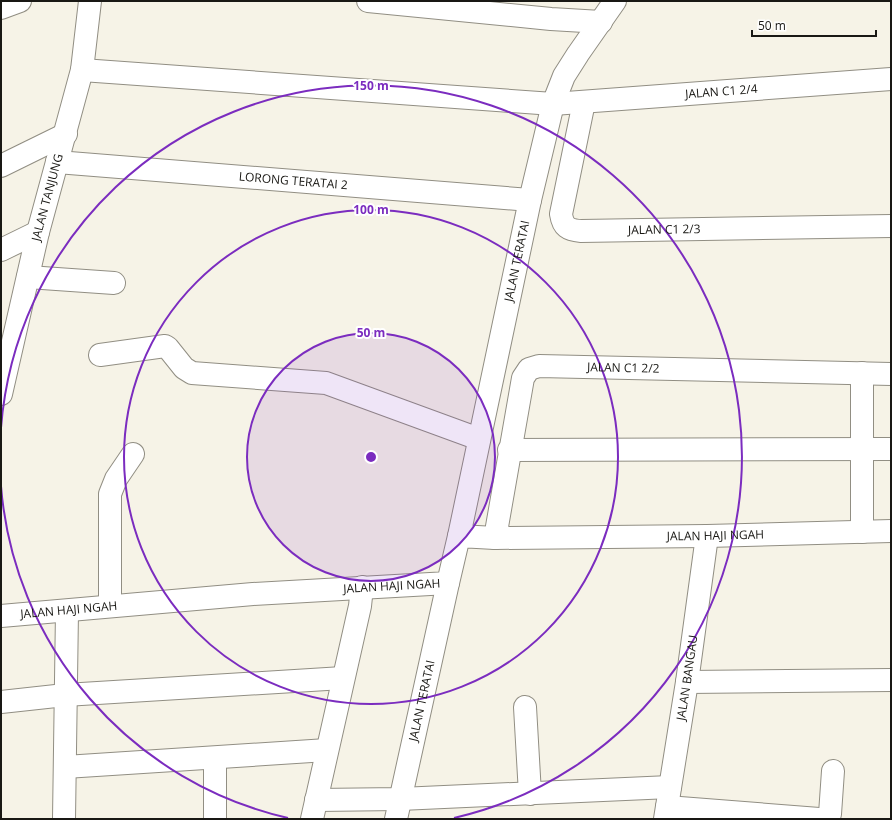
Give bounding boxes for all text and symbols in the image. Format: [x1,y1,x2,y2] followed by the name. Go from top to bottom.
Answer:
[752,12,876,38] scale bar
[758,17,786,34] text: 50 m
[353,77,389,94] text: 150 m
[683,80,758,102] street label: JALAN C1 2/4
[27,152,67,244] street label: JALAN TANJUNG
[238,168,348,193] street label: LORONG TERATAI 2
[353,201,389,218] text: 100 m
[500,219,533,304] street label: JALAN TERATAI
[627,220,701,238] street label: JALAN C1 2/3
[357,324,385,341] text: 50 m
[586,358,660,377] street label: JALAN C1 2/2
[364,450,378,464] centre of rings
[666,525,764,544] street label: JALAN HAJI NGAH
[342,574,441,597] street label: JALAN HAJI NGAH
[19,597,118,622] street label: JALAN HAJI NGAH
[672,634,701,723] street label: JALAN BANGAU
[404,659,439,744] street label: JALAN TERATAI

